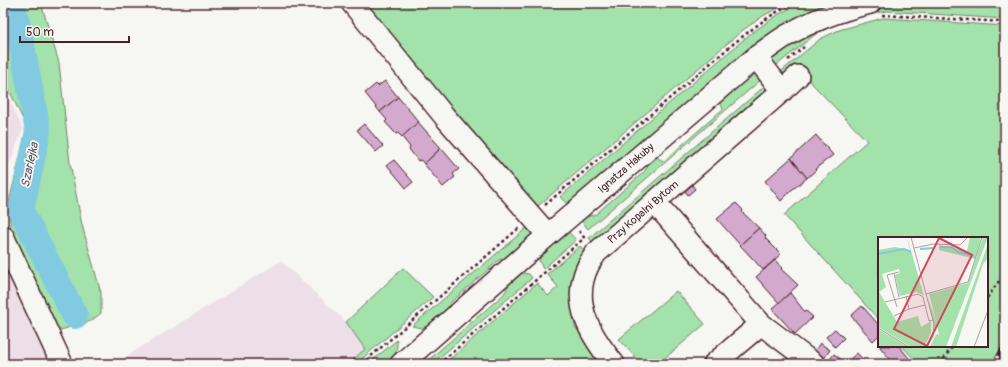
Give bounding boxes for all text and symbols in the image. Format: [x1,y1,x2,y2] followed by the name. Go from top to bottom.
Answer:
[20,18,129,44] scale bar
[26,25,54,40] text: 50 m
[18,140,42,189] water label: Szarlejka
[595,140,657,196] street label: Ignatza Hakuby
[605,178,681,246] street label: Przy Kopalni Bytom
[878,237,988,347] inset map

